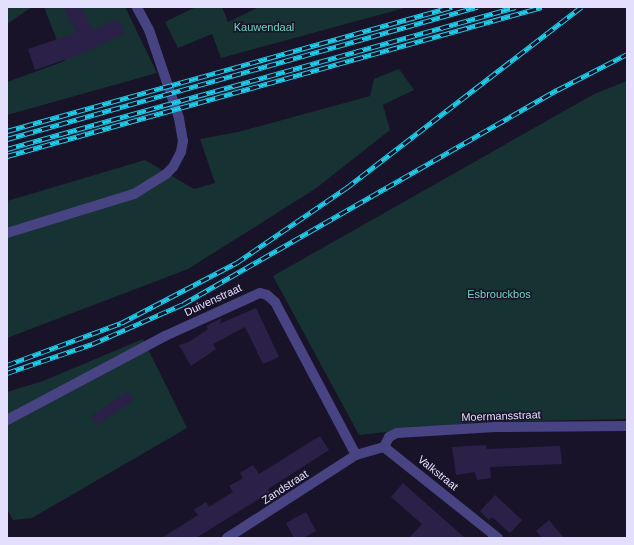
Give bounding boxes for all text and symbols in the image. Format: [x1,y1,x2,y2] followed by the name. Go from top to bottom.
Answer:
[234,20,294,34] park label: Kauwendaal
[182,281,244,319] street label: Duivenstraat
[467,287,531,301] park label: Esbrouckbos
[461,408,541,424] street label: Moermansstraat
[415,453,461,493] street label: Valkstraat
[259,467,311,507] street label: Zandstraat

